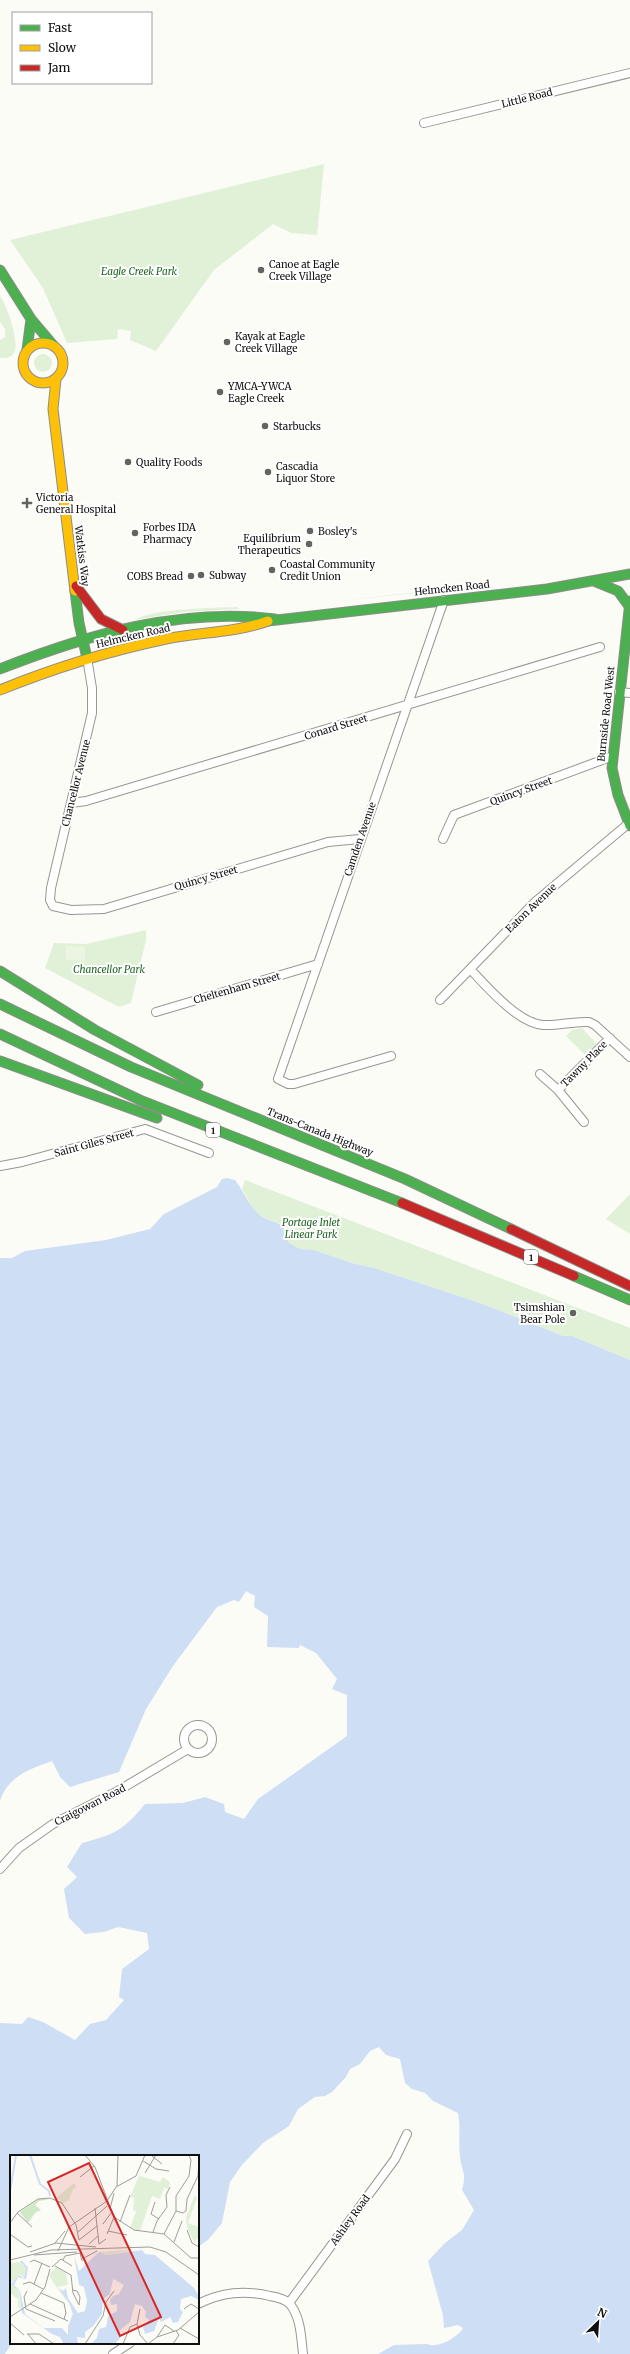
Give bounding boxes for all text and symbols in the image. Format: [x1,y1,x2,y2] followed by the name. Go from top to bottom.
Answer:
[12,12,152,84] legend
[48,20,72,35] text: Fast
[48,40,77,55] text: Slow
[47,60,71,75] text: Jam
[500,85,554,111] street label: Little Road
[269,258,339,283] place label: Canoe at Eagle Creek Village
[101,265,177,278] park label: Eagle Creek Park
[256,265,266,275] marker: Canoe at Eagle Creek Village
[235,330,305,355] place label: Kayak at Eagle Creek Village
[222,337,232,347] marker: Kayak at Eagle Creek Village
[227,380,293,405] place label: YMCA-YWCA Eagle Creek
[215,387,225,397] marker: YMCA-YWCA Eagle Creek
[273,420,321,433] place label: Starbucks
[260,421,270,431] marker: Starbucks
[136,456,202,469] place label: Quality Foods
[123,457,133,467] marker: Quality Foods
[276,460,335,485] place label: Cascadia Liquor Store
[263,467,273,477] marker: Cascadia Liquor Store
[35,491,116,516] place label: Victoria General Hospital
[21,497,33,509] marker: Victoria General Hospital
[143,521,197,546] place label: Forbes IDA Pharmacy
[72,524,92,587] street label: Watkiss Way
[318,525,357,538] place label: Bosley's
[305,526,315,536] marker: Bosley's
[130,528,140,538] marker: Forbes IDA Pharmacy
[238,532,301,557] place label: Equilibrium Therapeutics
[304,539,314,549] marker: Equilibrium Therapeutics
[280,558,375,583] place label: Coastal Community Credit Union
[267,565,277,575] marker: Coastal Community Credit Union
[209,569,247,582] place label: Subway
[127,570,183,583] place label: COBS Bread
[196,570,206,580] marker: Subway
[186,571,196,581] marker: COBS Bread
[414,578,490,598] street label: Helmcken Road
[95,621,171,651] street label: Helmcken Road
[595,665,617,762] street label: Burnside Road West
[303,711,369,743] street label: Conard Street
[59,738,93,828] street label: Chancellor Avenue
[488,774,554,808] street label: Quincy Street
[341,800,379,878] street label: Camden Avenue
[173,863,239,893] street label: Quincy Street
[503,881,559,935] street label: Eaton Avenue
[73,963,145,976] park label: Chancellor Park
[192,969,282,1007] street label: Cheltenham Street
[558,1038,610,1090] street label: Tawny Place
[265,1105,375,1159] street label: Trans-Canada Highway
[206,1123,220,1137] road number: 1
[53,1126,135,1160] street label: Saint Giles Street
[282,1216,341,1241] park label: Portage Inlet Linear Park
[524,1250,538,1264] road number: 1
[514,1301,565,1326] place label: Tsimshian Bear Pole
[568,1308,578,1318] marker: Tsimshian Bear Pole
[52,1781,128,1829] street label: Craigowan Road
[10,2155,199,2344] inset map
[327,2192,373,2249] street label: Ashley Road
[578,2302,618,2342] north arrow
[595,2305,609,2321] text: N

